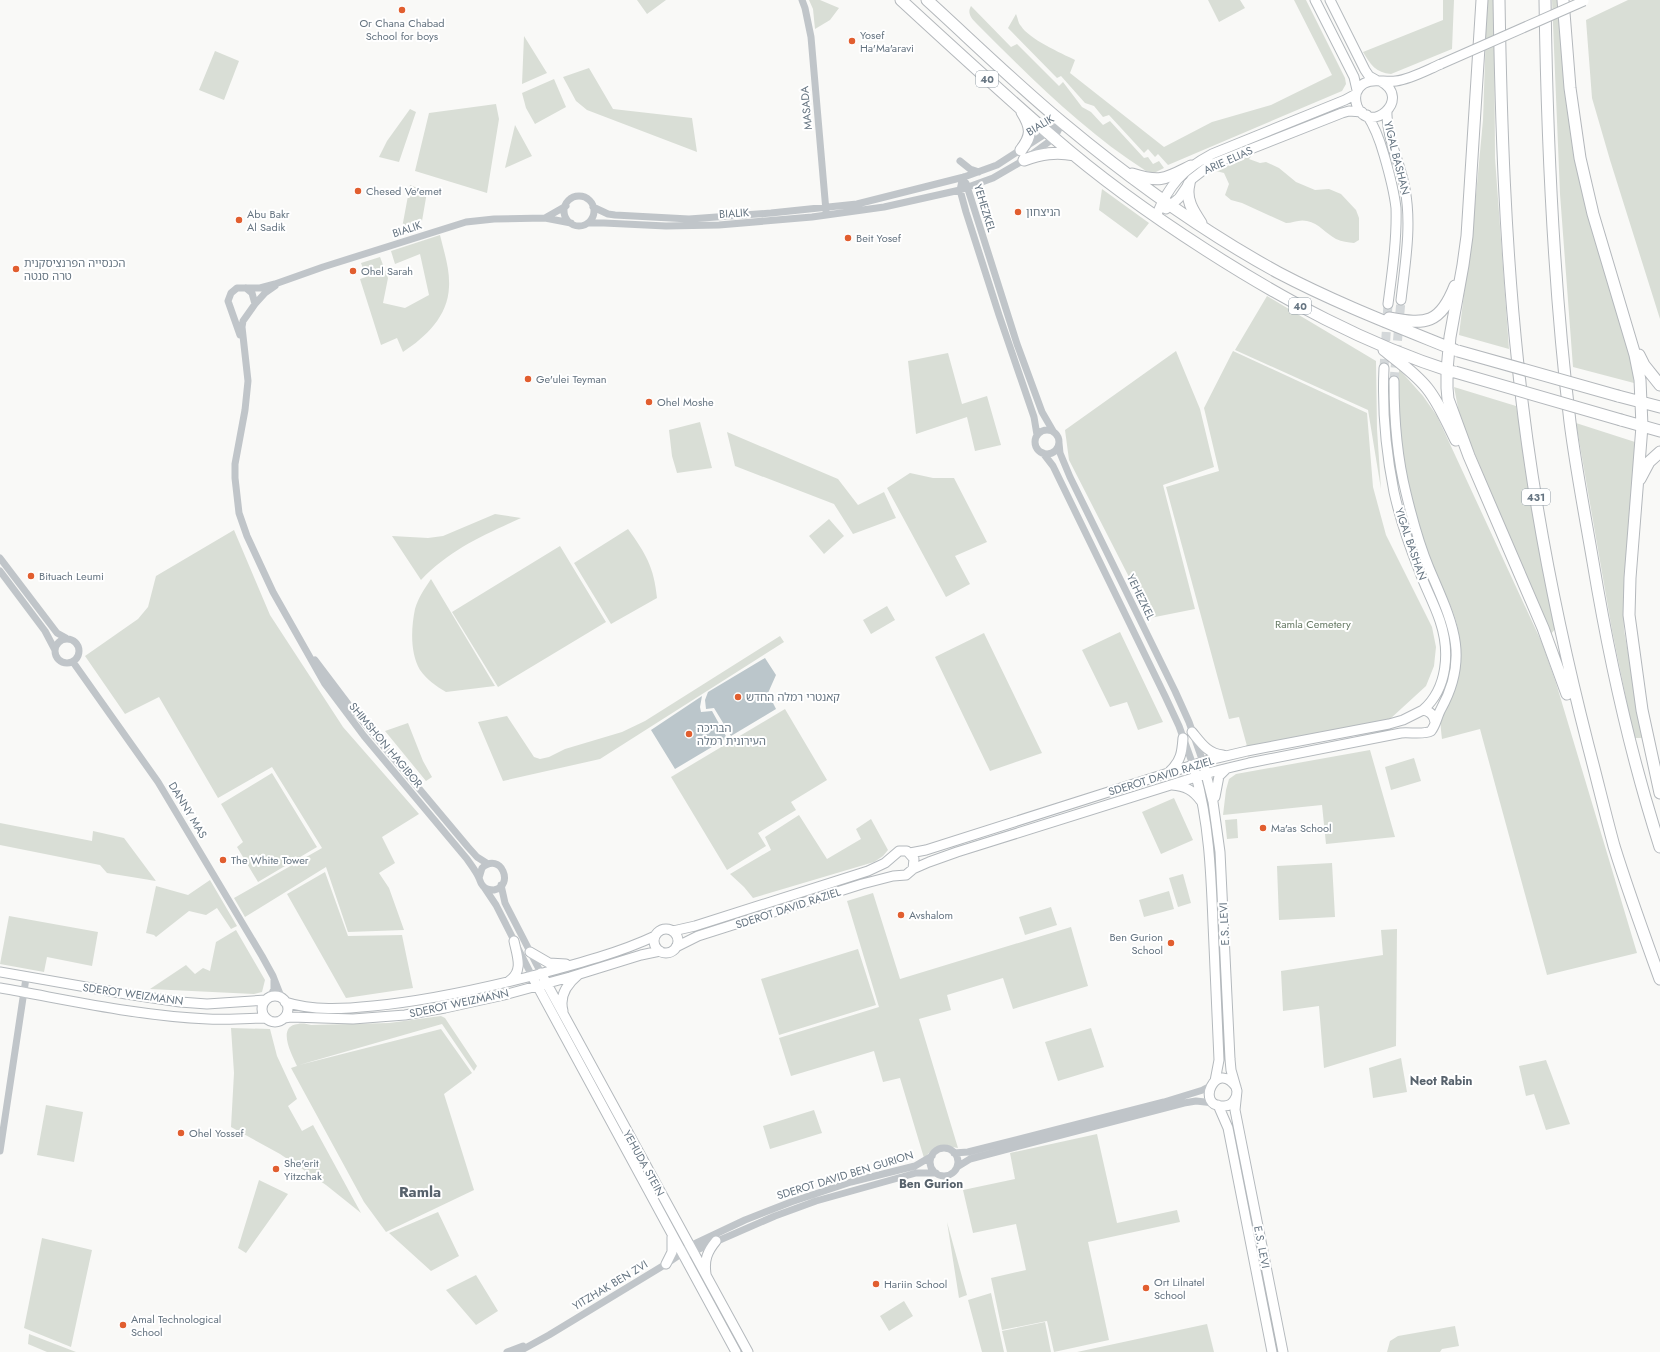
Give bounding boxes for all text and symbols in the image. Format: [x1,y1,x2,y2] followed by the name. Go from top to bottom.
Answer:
[397,5,407,15] marker: Or Chana Chabad School for boys
[359,15,445,44] place label: Or Chana Chabad School for boys
[860,27,914,56] place label: Yosef Ha'Ma'aravi
[847,36,857,46] marker: Yosef Ha'Ma'aravi
[976,71,998,87] road number: 40
[796,85,816,131] street label: MASADA
[1023,110,1058,140] street label: BIALIK
[1380,119,1414,197] street label: YIGAL BASHAN
[1201,142,1255,178] street label: ARIE ELIAS
[970,182,1000,234] street label: YEHEZKEL
[366,183,442,199] place label: Chesed Ve'emet
[353,186,363,196] marker: Chesed Ve'emet
[719,204,750,222] street label: BIALIK
[1026,204,1061,220] place label: הניצחון
[247,206,290,235] place label: Abu Bakr Al Sadik
[1013,207,1023,217] marker: הניצחון
[234,215,244,225] marker: Abu Bakr Al Sadik
[390,217,424,241] street label: BIALIK
[856,230,902,246] place label: Beit Yosef
[843,233,853,243] marker: Beit Yosef
[24,255,125,284] place label: הכנסייה הפרנציסקנית טרה סנטה
[361,263,413,279] place label: Ohel Sarah
[11,264,21,274] marker: הכנסייה הפרנציסקנית טרה סנטה
[348,266,358,276] marker: Ohel Sarah
[1289,298,1311,314] road number: 40
[536,371,607,387] place label: Ge'ulei Teyman
[523,374,533,384] marker: Ge'ulei Teyman
[657,394,714,410] place label: Ohel Moshe
[644,397,654,407] marker: Ohel Moshe
[1522,489,1550,505] road number: 431
[1391,506,1431,582] street label: YIGAL BASHAN
[39,568,104,584] place label: Bituach Leumi
[26,571,36,581] marker: Bituach Leumi
[1123,571,1159,623] street label: YEHEZKEL
[1275,616,1351,632] park label: Ramla Cemetery
[746,689,840,705] place label: קאנטרי רמלה החדש
[733,692,743,702] marker: קאנטרי רמלה החדש
[346,699,427,792] street label: SHIMSHON HAGIBOR
[697,720,766,749] place label: הבריכה העירונית רמלה
[684,729,694,739] marker: הבריכה העירונית רמלה
[1106,752,1216,800] street label: SDEROT DAVID RAZIEL
[165,779,211,841] street label: DANNY MAS
[1271,820,1332,836] place label: Ma'as School
[1258,823,1268,833] marker: Ma'as School
[231,852,309,868] place label: The White Tower
[218,855,228,865] marker: The White Tower
[733,883,843,933] street label: SDEROT DAVID RAZIEL
[1215,902,1233,946] street label: E.S. LEVI
[909,907,953,923] place label: Avshalom
[896,910,906,920] marker: Avshalom
[1109,929,1163,958] place label: Ben Gurion School
[1166,938,1176,948] marker: Ben Gurion School
[82,979,184,1009] street label: SDEROT WEIZMANN
[408,985,510,1021] street label: SDEROT WEIZMANN
[1410,1072,1472,1090] district label: Neot Rabin
[189,1125,245,1141] place label: Ohel Yossef
[619,1127,669,1199] street label: YEHUDA STEIN
[176,1128,186,1138] marker: Ohel Yossef
[775,1147,915,1203] street label: SDEROT DAVID BEN GURION
[284,1155,322,1184] place label: She'erit Yitzchak
[271,1164,281,1174] marker: She'erit Yitzchak
[899,1175,963,1193] district label: Ben Gurion
[399,1181,441,1203] district label: Ramla
[1250,1224,1274,1270] street label: E.S. LEVI
[569,1256,651,1314] street label: YITZHAK BEN ZVI
[1154,1274,1205,1303] place label: Ort Lilnatel School
[884,1276,947,1292] place label: Hariin School
[871,1279,881,1289] marker: Hariin School
[1141,1283,1151,1293] marker: Ort Lilnatel School
[131,1311,221,1340] place label: Amal Technological School
[118,1320,128,1330] marker: Amal Technological School

